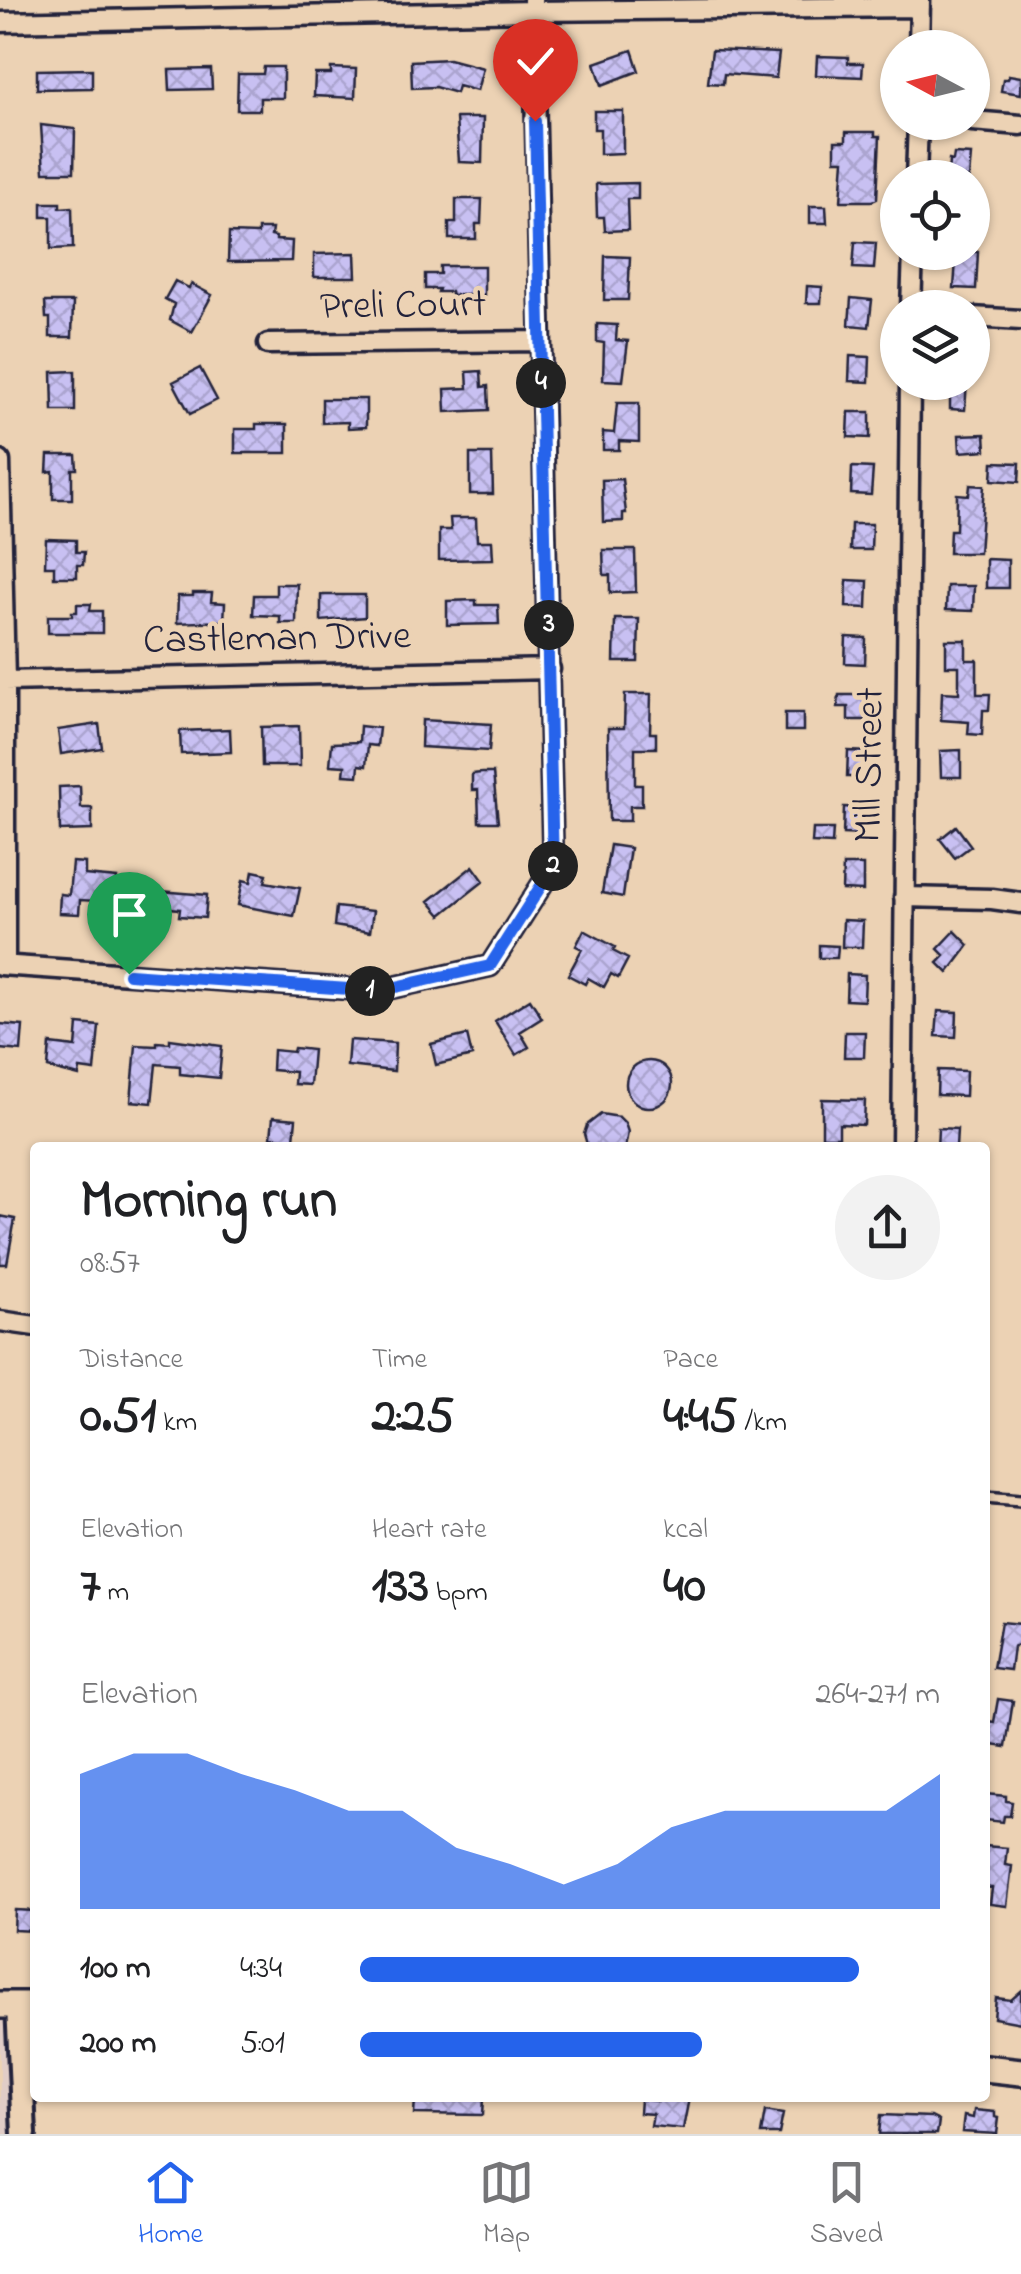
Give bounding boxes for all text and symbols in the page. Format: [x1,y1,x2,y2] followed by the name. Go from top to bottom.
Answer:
[493,19,578,122] pin
[880,30,990,140] north arrow
[880,30,990,400] map controls
[508,34,563,89] icon: check
[880,160,990,270] button: locate
[319,276,487,338] street label: Preli Court
[880,290,990,400] button: layers
[516,358,566,408] pin: 4
[535,362,547,403] text: 4
[524,600,574,650] pin: 3
[543,604,555,645] text: 3
[143,608,412,672] street label: Castleman Drive
[840,687,902,843] street label: Mill Street
[528,841,578,891] pin: 2
[546,845,560,886] text: 2
[87,872,172,975] pin
[102,887,157,942] icon: arrive
[345,966,395,1016] pin: 1
[366,970,374,1011] text: 1
[80,1163,337,1243] text: Morning run
[835,1175,940,1280] button: share
[80,1241,140,1288] text: 08:57
[80,1340,183,1381] text: Distance
[372,1340,427,1381] text: Time
[663,1340,718,1381] text: Pace
[80,1381,156,1454] text: 0.51
[372,1381,454,1454] text: 2:25
[663,1381,737,1454] text: 4:45
[156,1403,197,1444] text: km
[737,1403,787,1444] text: /km
[80,1510,183,1551] text: Elevation
[372,1510,486,1551] text: Heart rate
[663,1510,708,1551] text: kcal
[80,1551,101,1624] text: 7
[372,1551,429,1624] text: 133
[663,1551,706,1624] text: 40
[101,1573,129,1614] text: m
[429,1573,488,1614] text: bpm
[80,1672,198,1719] text: Elevation
[816,1672,940,1719] text: 264–271 m
[80,1946,151,1993] text: 100 m
[240,1946,282,1993] text: 4:34
[80,2021,156,2068] text: 200 m
[240,2021,285,2068] text: 5:01
[138,2155,203,2256] tab: Home
[479,2155,534,2256] tab: Map
[810,2155,883,2256] tab: Saved

